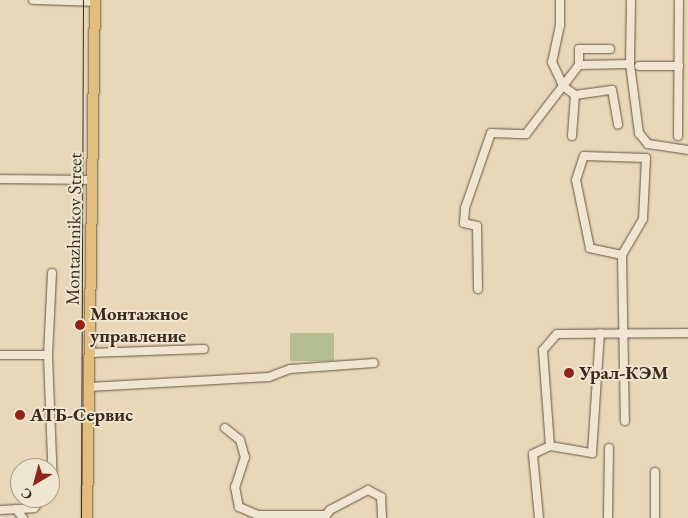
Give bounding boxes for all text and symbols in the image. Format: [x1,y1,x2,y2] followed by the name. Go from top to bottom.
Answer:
[61,152,87,306] street label: Montazhnikov Street
[90,303,188,347] place label: Монтажное управление
[74,319,86,331] marker: Монтажное управление
[579,362,669,384] place label: Урал-КЭМ
[563,367,575,379] marker: Урал-КЭМ
[30,404,133,426] place label: АТБ-Сервис
[14,409,26,421] marker: АТБ-Сервис
[10,458,60,508] north arrow
[17,484,36,504] text: С

